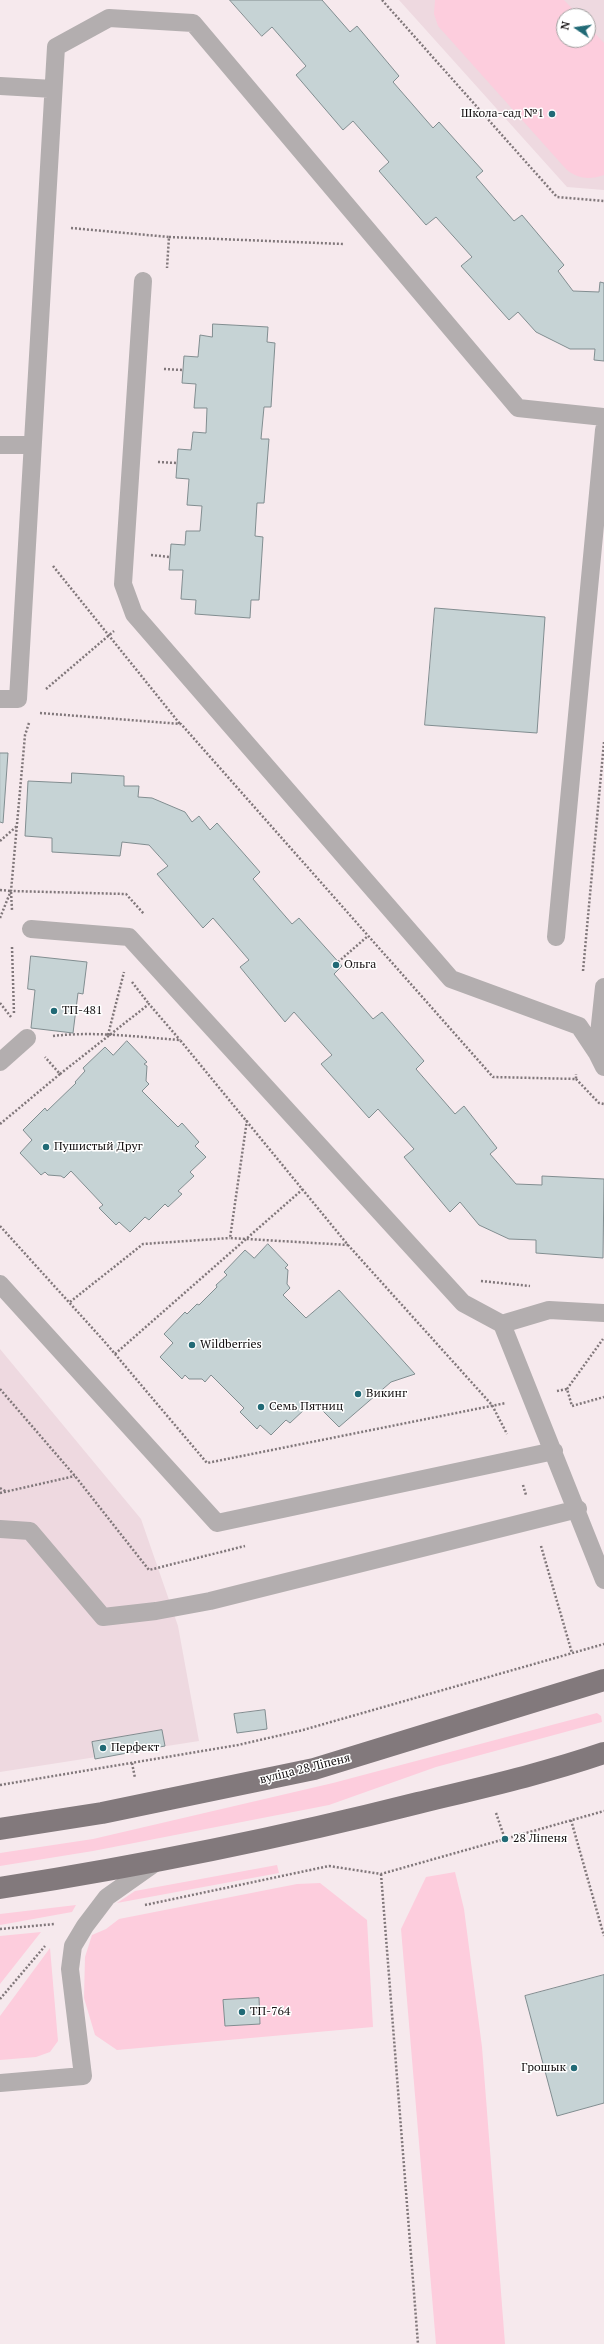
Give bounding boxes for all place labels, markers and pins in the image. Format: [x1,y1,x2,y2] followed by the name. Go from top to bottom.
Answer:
[461,107,544,121] place label: Школа-сад №1
[547,109,557,119] marker: Школа-сад №1
[344,958,376,972] place label: Ольга
[331,960,341,970] marker: Ольга
[62,1004,102,1018] place label: ТП-481
[49,1006,59,1016] marker: ТП-481
[54,1140,143,1154] place label: Пушистый Друг
[41,1142,51,1152] marker: Пушистый Друг
[200,1338,262,1352] place label: Wildberries
[187,1340,197,1350] marker: Wildberries
[366,1387,407,1401] place label: Викинг
[353,1389,363,1399] marker: Викинг
[269,1400,343,1414] place label: Семь Пятниц
[256,1402,266,1412] marker: Семь Пятниц
[111,1741,159,1755] place label: Перфект
[98,1743,108,1753] marker: Перфект
[513,1832,567,1846] place label: 28 Ліпеня
[500,1834,510,1844] marker: 28 Ліпеня
[250,2005,290,2019] place label: ТП-764
[237,2007,247,2017] marker: ТП-764
[521,2061,566,2075] place label: Грошык
[569,2063,579,2073] marker: Грошык

